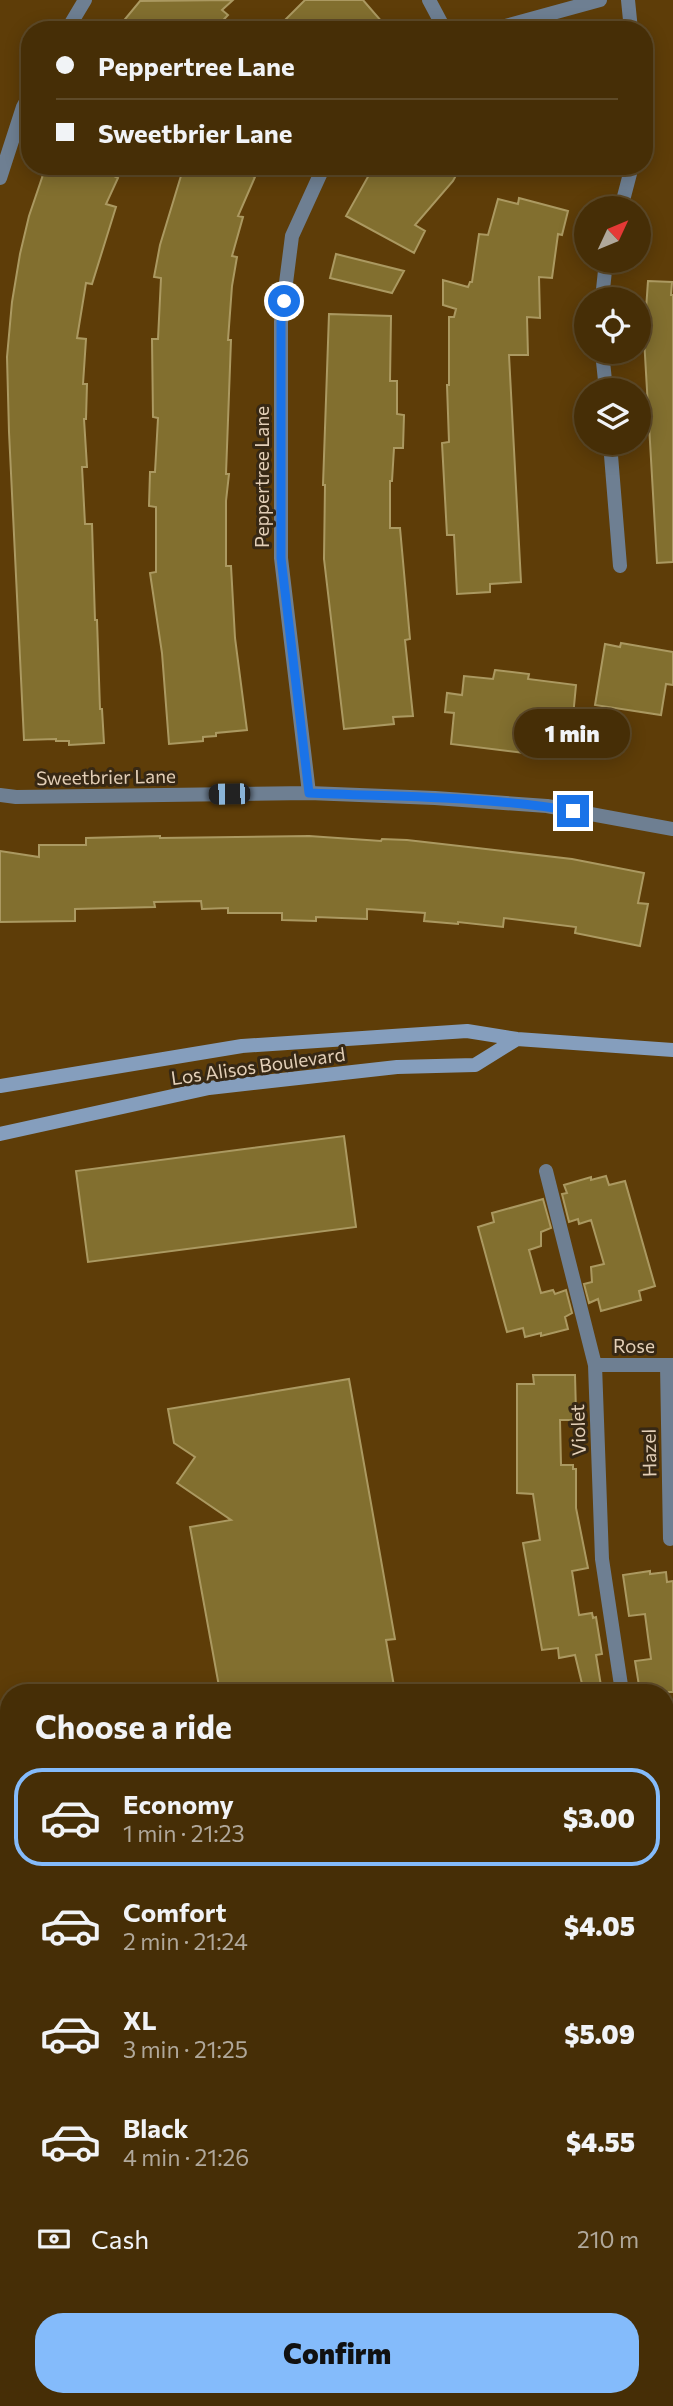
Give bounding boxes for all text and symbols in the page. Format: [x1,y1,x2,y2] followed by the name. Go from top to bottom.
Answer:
[98,50,295,81] text: Peppertree Lane
[98,117,293,148] text: Sweetbrier Lane
[574,196,651,273] north arrow
[574,196,651,455] map controls
[268,285,300,317] route start
[574,287,651,364] button: locate
[574,378,651,455] button: layers
[250,406,273,548] street label: Peppertree Lane
[515,710,631,758] callout: 1 min
[544,719,600,747] text: 1 min
[36,764,176,789] street label: Sweetbrier Lane
[208,783,251,805] car
[557,795,589,827] route end
[169,1042,347,1089] street label: Los Alisos Boulevard
[613,1334,655,1357] street label: Rose
[565,1404,590,1456] street label: Violet
[637,1429,660,1477] street label: Hazel
[35,1706,232,1746] text: Choose a ride
[39,1786,102,1849] icon: car
[123,1788,234,1819] text: Economy
[563,1802,635,1833] text: $3.00
[123,1819,245,1847] text: 1 min · 21:23
[39,1894,102,1957] icon: car
[123,1896,226,1927] text: Comfort
[564,1910,635,1941] text: $4.05
[123,1927,248,1955] text: 2 min · 21:24
[39,2002,102,2065] icon: car
[123,2004,157,2035] text: XL
[564,2018,635,2049] text: $5.09
[123,2035,248,2063] text: 3 min · 21:25
[39,2110,102,2173] icon: car
[123,2112,189,2143] text: Black
[566,2126,635,2157] text: $4.55
[123,2143,249,2171] text: 4 min · 21:26
[35,2220,73,2258] icon: cash
[91,2223,149,2254] text: Cash
[577,2225,639,2253] text: 210 m
[35,2313,639,2393] button: Confirm

